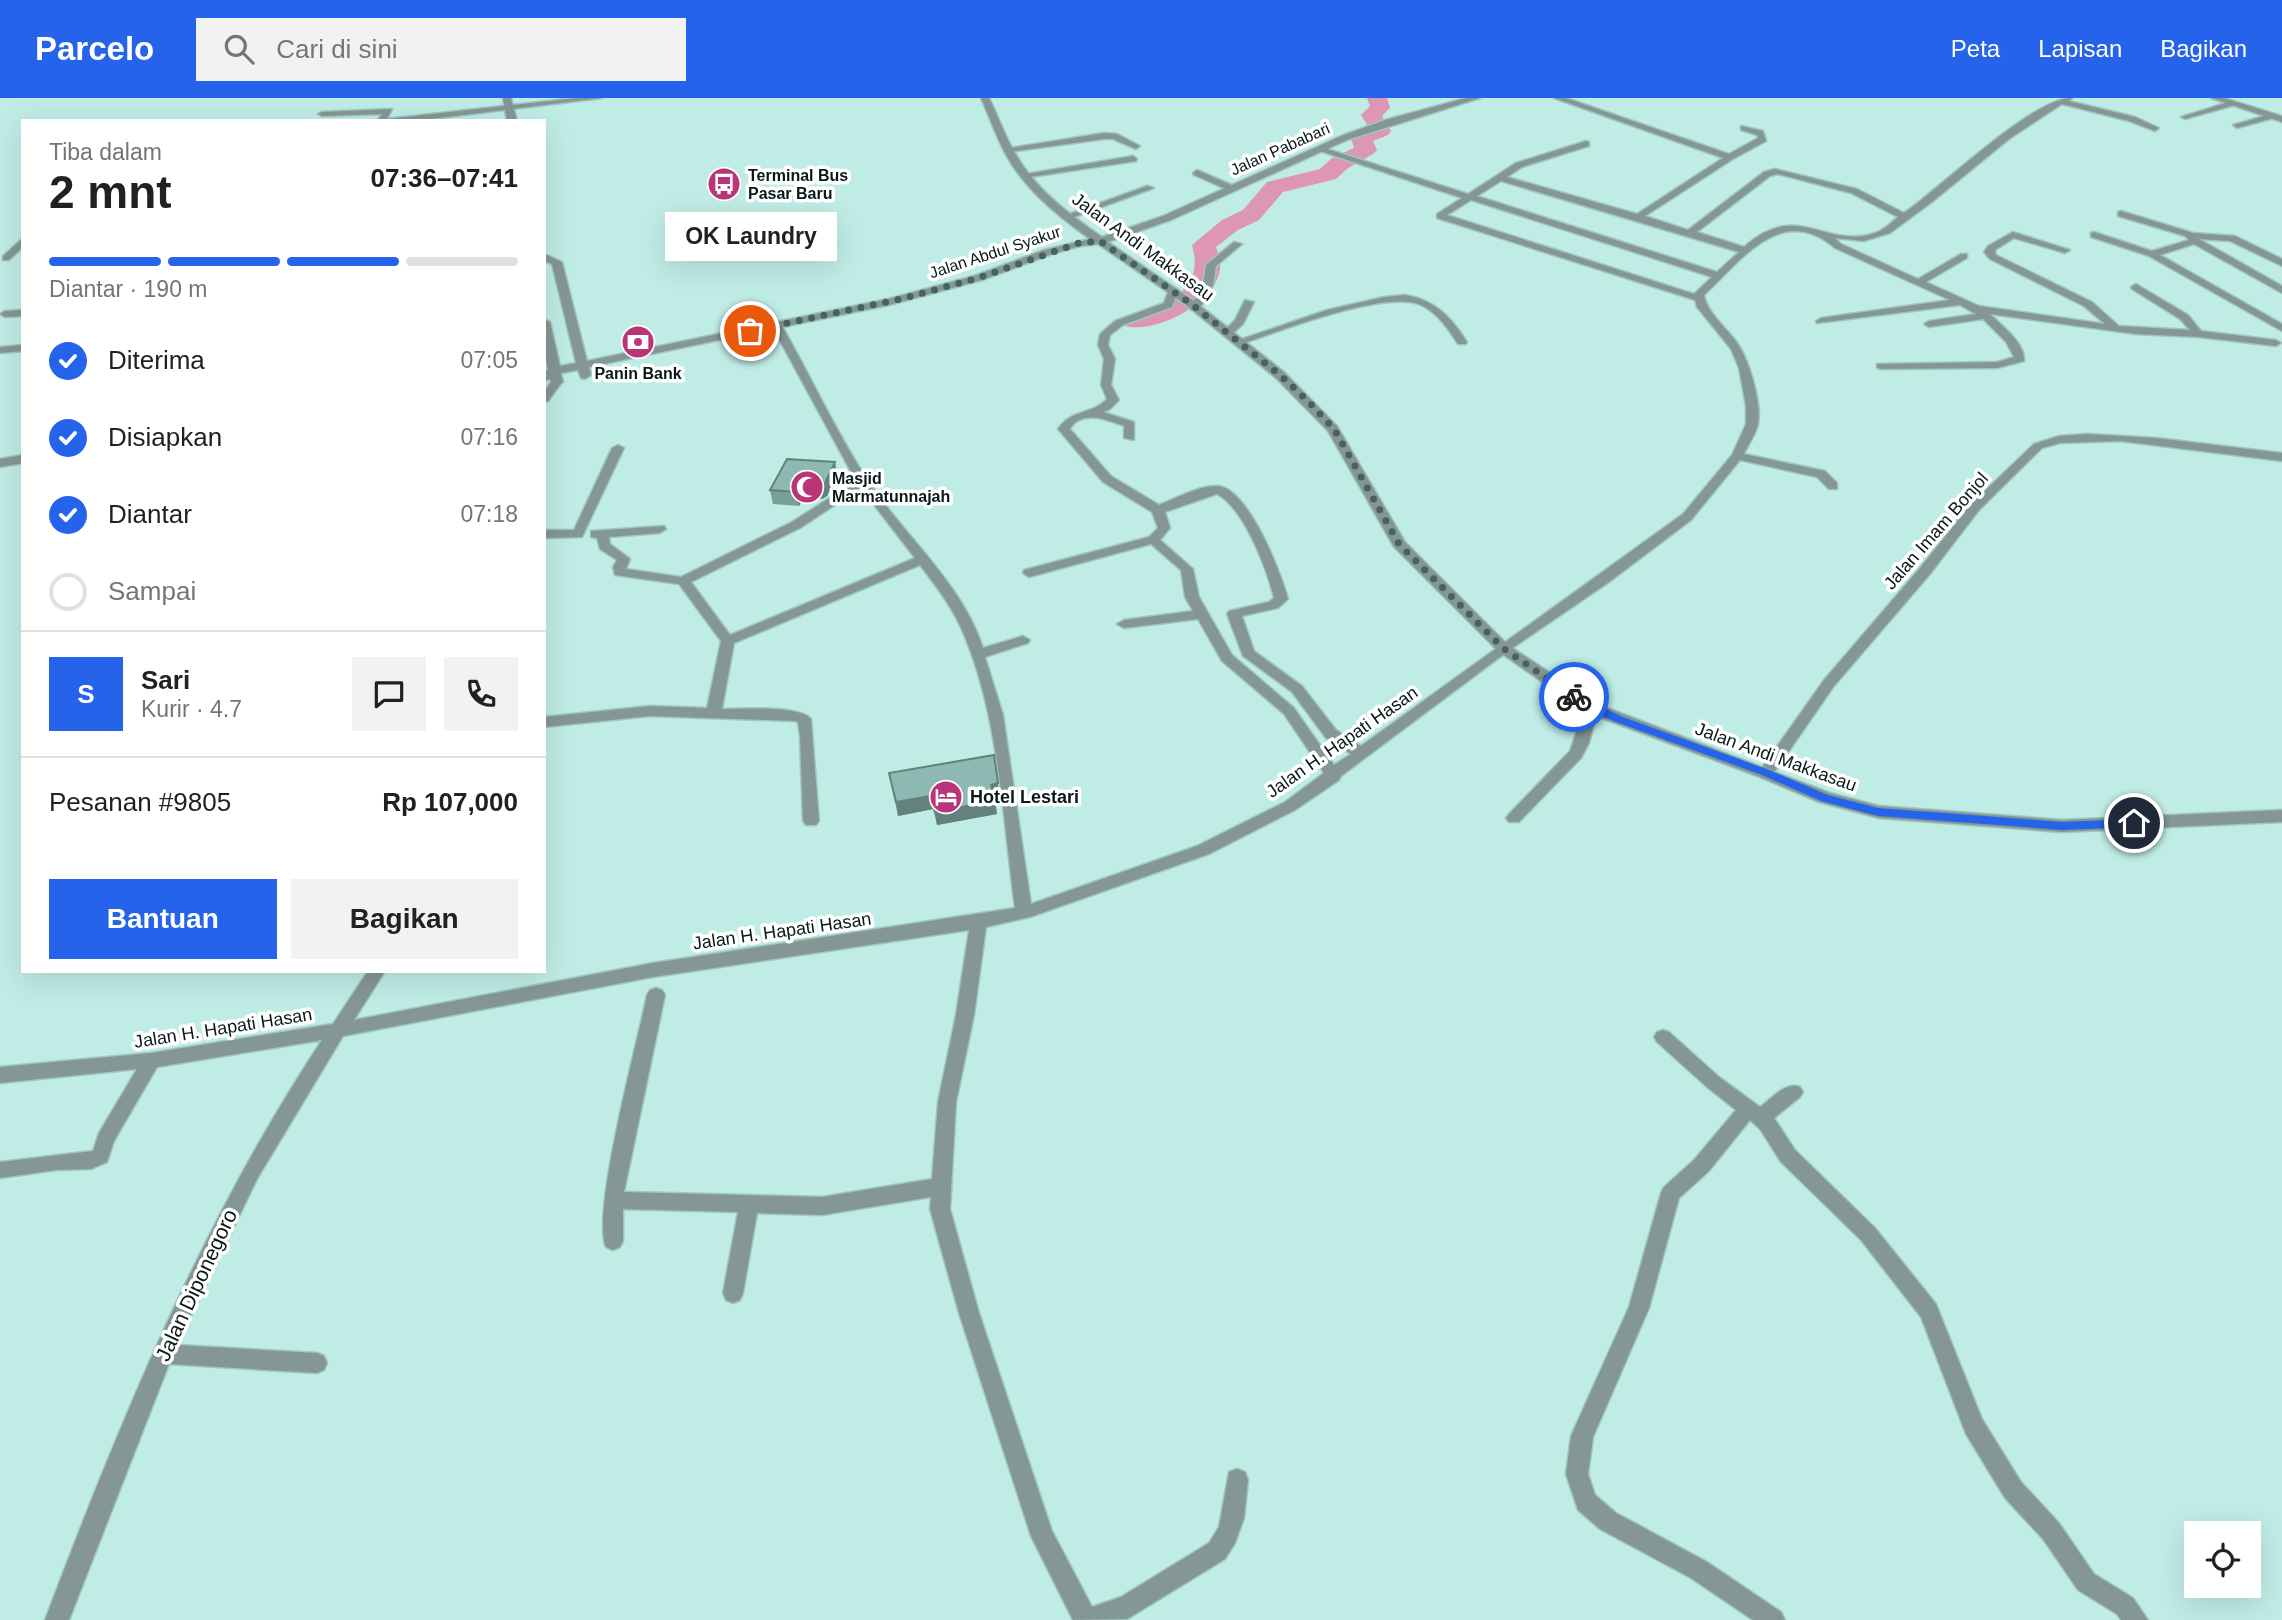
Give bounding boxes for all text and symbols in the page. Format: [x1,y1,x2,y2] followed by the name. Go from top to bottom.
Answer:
[196,18,686,81] search box
[35,30,154,67] text: Parcelo
[220,30,258,68] icon: search
[276,34,398,64] text: Cari di sini
[1951,35,2000,62] text: Peta
[2038,35,2122,62] text: Lapisan
[2160,35,2247,62] text: Bagikan
[1228,120,1332,178] street label: Jalan Pababari
[49,139,162,165] text: Tiba dalam
[371,163,518,193] text: 07:36–07:41
[705,165,743,203] bus stop icon: Terminal Bus Pasar Baru
[49,166,172,218] text: 2 mnt
[748,167,848,202] place label: Terminal Bus Pasar Baru
[1068,189,1218,305] street label: Jalan Andi Makkasau
[664,212,836,261] callout: OK Laundry
[685,223,817,249] text: OK Laundry
[927,223,1063,281] street label: Jalan Abdul Syakur
[49,276,208,302] text: Diantar · 190 m
[720,301,780,361] pin
[731,312,769,350] icon: bag
[619,323,657,361] bank icon: Panin Bank
[49,342,87,380] icon: check
[108,345,205,375] text: Diterima
[460,347,518,373] text: 07:05
[594,365,682,382] place label: Panin Bank
[49,419,87,457] icon: check
[108,422,222,452] text: Disiapkan
[460,424,518,450] text: 07:16
[788,468,826,506] mosque icon: Masjid Marmatunnajah
[1880,469,1992,593] street label: Jalan Imam Bonjol
[832,470,950,505] place label: Masjid Marmatunnajah
[49,496,87,534] icon: check
[108,499,192,529] text: Diantar
[460,501,518,527] text: 07:18
[108,576,196,606] text: Sampai
[352,657,426,731] button: chat
[444,657,518,731] button: phone
[1539,662,1609,732] courier
[141,665,190,695] text: Sari
[1555,678,1593,716] icon: bike
[77,679,95,709] text: S
[1262,682,1422,802] street label: Jalan H. Hapati Hasan
[141,696,242,722] text: Kurir · 4.7
[1693,719,1859,795] street label: Jalan Andi Makkasau
[927,778,965,816] hotel icon: Hotel Lestari
[49,787,231,817] text: Pesanan #9805
[382,787,518,817] text: Rp 107,000
[970,787,1079,807] place label: Hotel Lestari
[2104,793,2164,853] pin
[2115,804,2153,842] icon: home
[49,879,277,959] button: Bantuan
[291,879,518,959] button: Bagikan
[691,909,873,953] street label: Jalan H. Hapati Hasan
[132,1004,314,1052] street label: Jalan H. Hapati Hasan
[151,1206,241,1364] street label: Jalan Diponegoro
[2184,1521,2261,1598] map controls
[2184,1521,2261,1598] button: locate

